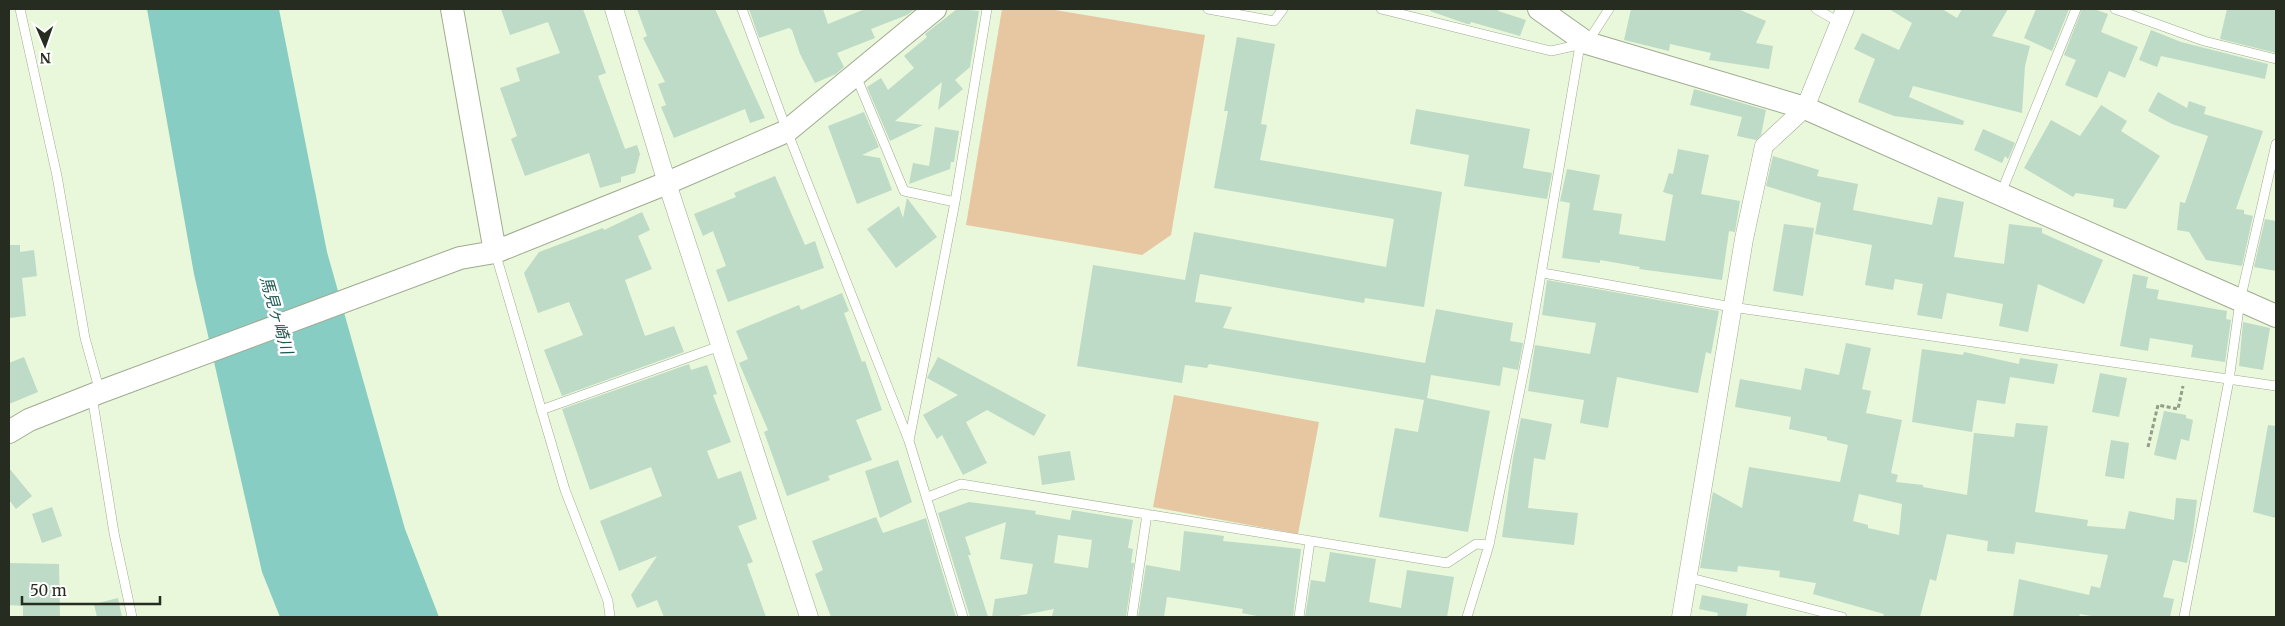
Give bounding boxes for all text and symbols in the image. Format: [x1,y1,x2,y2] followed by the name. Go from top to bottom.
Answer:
[20,20,70,70] north arrow
[40,49,51,67] text: N
[256,274,298,358] water label: 馬見ヶ崎川
[22,574,160,606] scale bar
[30,581,67,600] text: 50 m

